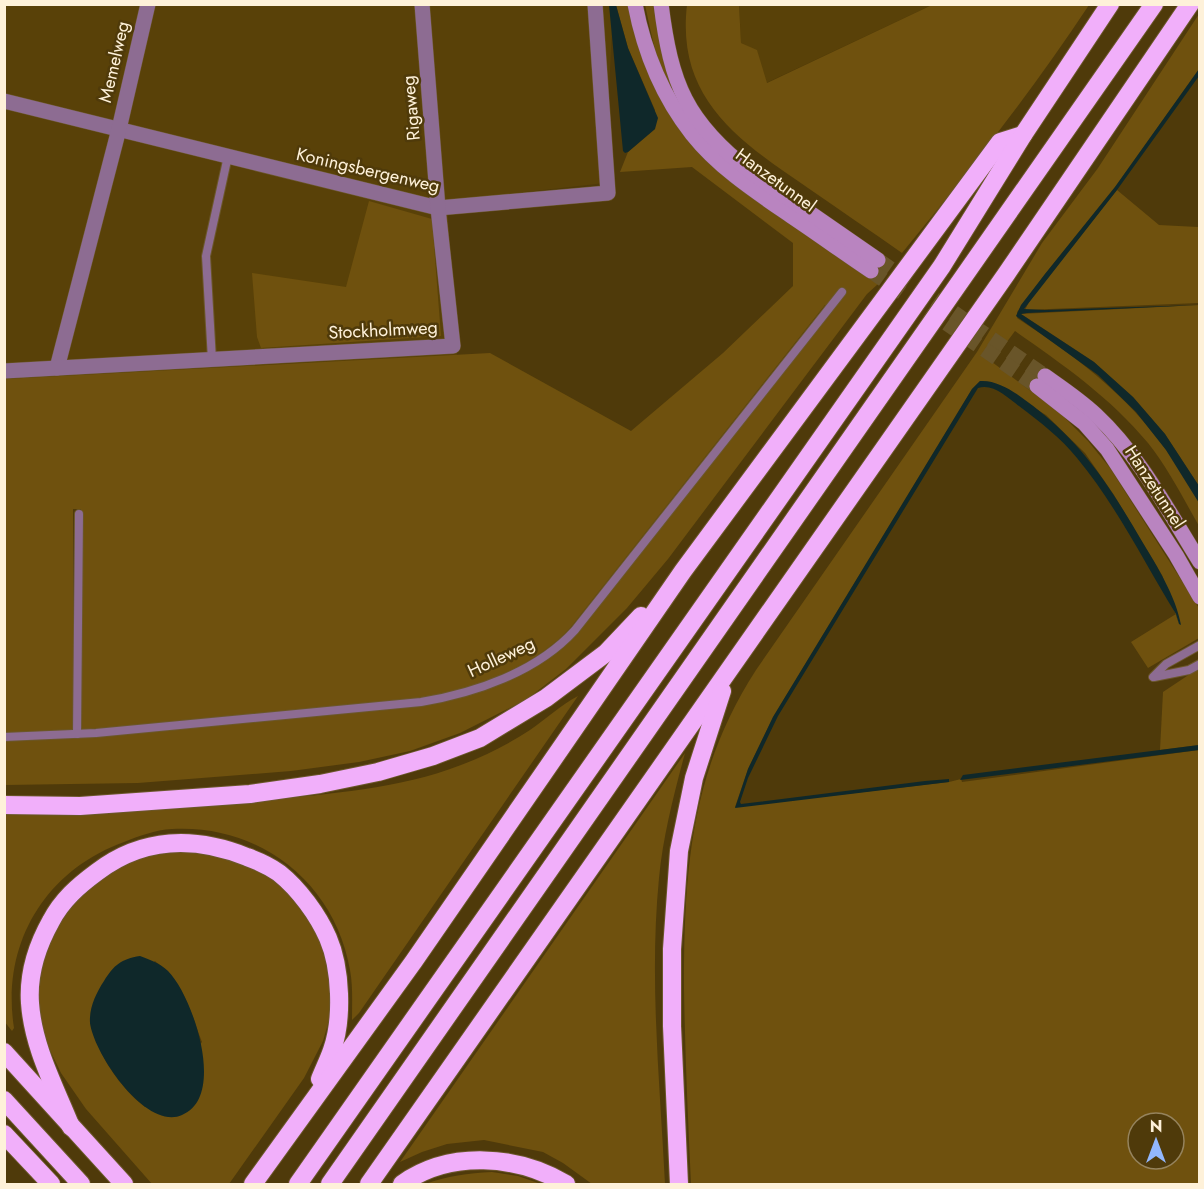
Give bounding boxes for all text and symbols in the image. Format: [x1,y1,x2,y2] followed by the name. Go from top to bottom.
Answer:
[92,19,136,105] street label: Memelweg
[395,74,427,142] street label: Rigaweg
[294,141,442,199] street label: Koningsbergenweg
[730,142,822,218] street label: Hanzetunnel
[328,314,438,346] street label: Stockholmweg
[1118,440,1192,534] street label: Hanzetunnel
[463,630,539,684] street label: Holleweg
[1126,1111,1186,1171] north arrow
[1150,1115,1162,1138] text: N

